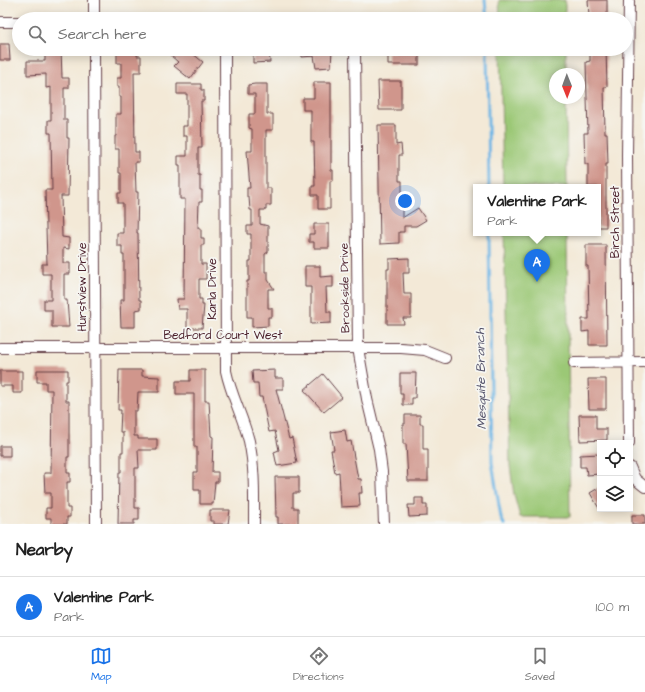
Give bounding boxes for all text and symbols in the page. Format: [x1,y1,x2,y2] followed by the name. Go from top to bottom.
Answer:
[12,12,633,56] search box
[26,23,48,45] icon: search
[58,24,147,45] text: Search here
[549,68,585,104] north arrow
[473,184,601,236] popup
[607,186,624,258] street label: Birch Street
[395,191,415,211] your location
[487,191,587,212] text: Valentine Park
[487,212,517,230] text: Park
[74,242,91,331] street label: Hurstview Drive
[336,242,354,333] street label: Brookside Drive
[524,249,550,282] pin: A
[204,258,221,320] street label: Karla Drive
[164,327,283,344] street label: Bedford Court West
[471,328,491,430] water label: Mesquite Branch
[597,440,633,512] map controls
[597,440,633,476] button: locate
[597,476,633,512] button: layers
[16,538,73,562] text: Nearby
[54,587,154,608] text: Valentine Park
[25,598,33,616] text: A
[596,598,629,616] text: 100 m
[54,608,84,626] text: Park
[90,645,112,684] tab: Map
[293,645,344,684] tab: Directions
[525,645,555,684] tab: Saved

